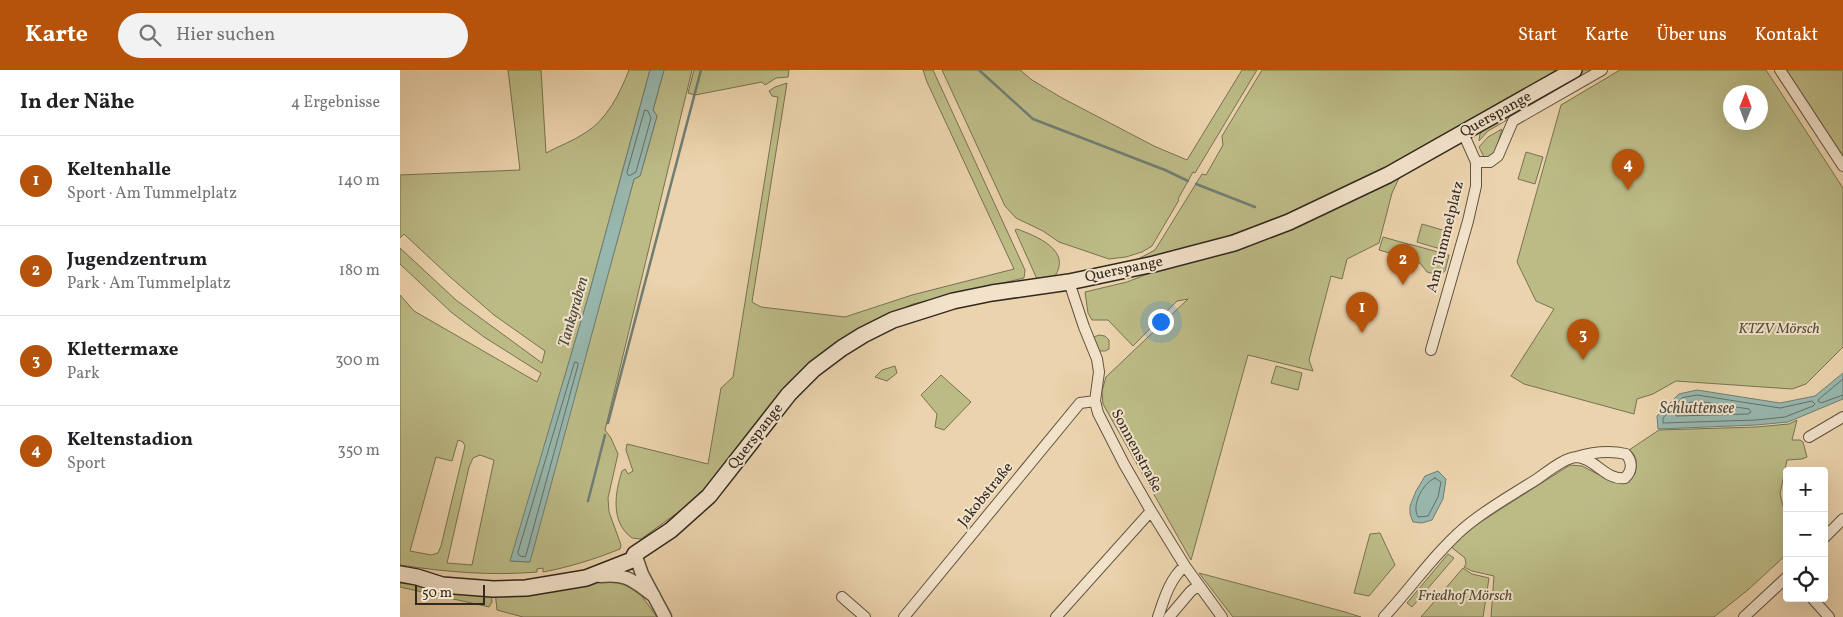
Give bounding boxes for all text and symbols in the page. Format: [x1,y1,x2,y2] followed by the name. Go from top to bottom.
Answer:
[118,13,468,58] search box
[25,18,88,52] text: Karte
[136,21,164,49] icon: search
[176,22,275,48] text: Hier suchen
[1518,23,1557,48] text: Start
[1585,23,1629,48] text: Karte
[1657,23,1727,48] text: Über uns
[1755,23,1818,48] text: Kontakt
[1723,85,1768,130] north arrow
[1456,87,1536,143] street label: Querspange
[20,88,135,117] text: In der Nähe
[291,92,380,114] text: 4 Ergebnisse
[1612,149,1644,190] pin: 4
[67,157,171,183] text: Keltenhalle
[33,170,39,192] text: 1
[338,170,380,192] text: 140 m
[1422,179,1470,295] street label: Am Tummelplatz
[67,183,237,205] text: Sport · Am Tummelplatz
[1387,244,1419,285] pin: 2
[67,247,207,273] text: Jugendzentrum
[1083,252,1165,288] street label: Querspange
[32,260,40,282] text: 2
[339,260,380,282] text: 180 m
[67,273,231,295] text: Park · Am Tummelplatz
[553,274,595,350] water label: Tankgraben
[1346,292,1378,333] pin: 1
[1148,309,1174,335] your location
[1567,319,1599,360] pin: 3
[1738,319,1820,340] park label: KTZV Mörsch
[67,337,179,363] text: Klettermaxe
[32,350,40,372] text: 3
[335,350,380,372] text: 300 m
[67,363,100,385] text: Park
[1660,398,1735,420] water label: Schluttensee
[723,399,789,475] street label: Querspange
[1105,406,1167,496] street label: Sonnenstraße
[67,427,193,453] text: Keltenstadion
[31,440,41,462] text: 4
[337,440,380,462] text: 350 m
[67,453,106,475] text: Sport
[953,458,1019,532] street label: Jakobstraße
[1783,467,1828,602] map controls
[1783,467,1828,512] button: +
[1783,512,1828,557] button: −
[1783,557,1828,602] button: locate
[415,582,485,605] scale bar
[422,584,452,603] text: 50 m
[1418,586,1512,607] park label: Friedhof Mörsch

